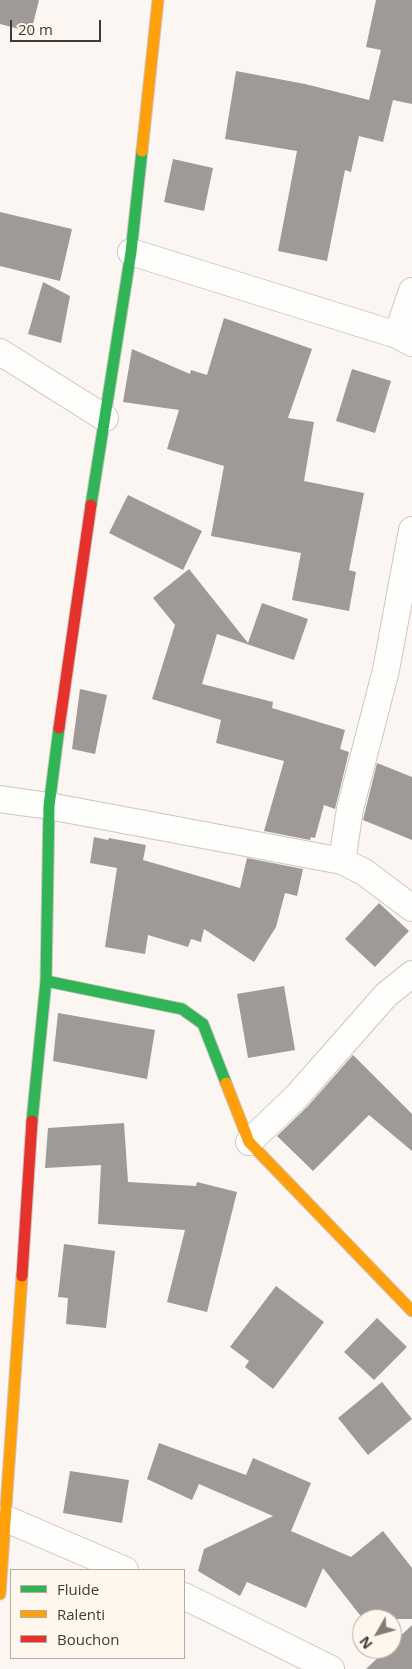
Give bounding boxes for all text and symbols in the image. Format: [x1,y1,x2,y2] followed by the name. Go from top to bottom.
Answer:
[12,10,104,42] scale bar
[18,19,53,39] text: 20 m
[10,1569,185,1659] legend
[57,1579,99,1599] text: Fluide
[57,1604,105,1624] text: Ralenti
[352,1609,402,1659] north arrow
[57,1629,120,1649] text: Bouchon
[355,1633,377,1653] text: N

